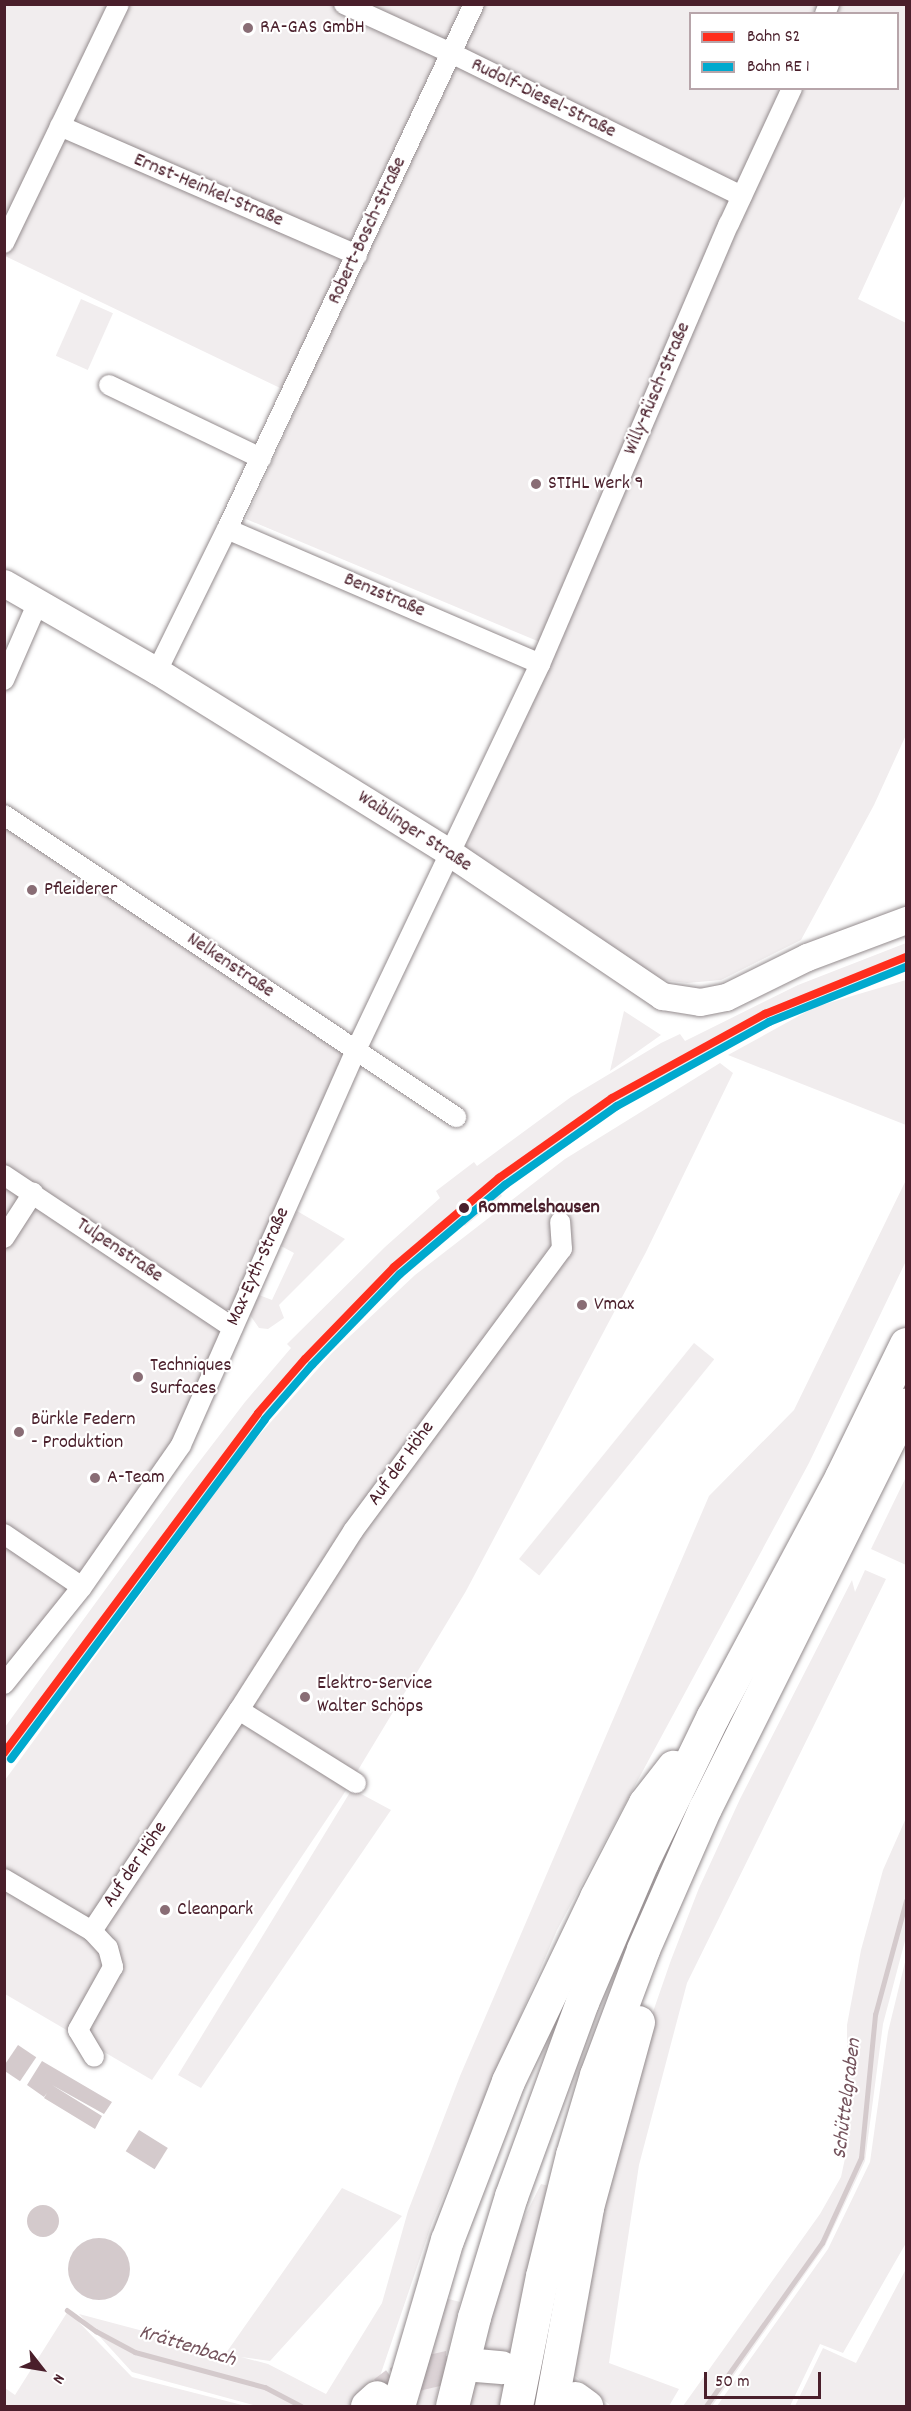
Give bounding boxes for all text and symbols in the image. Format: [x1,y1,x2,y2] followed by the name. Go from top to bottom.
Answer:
[689,12,899,90] legend
[260,16,365,40] place label: RA-GAS GmbH
[241,21,255,35] marker: RA-GAS GmbH
[747,25,800,50] text: Bahn S2
[467,54,619,144] street label: Rudolf-Diesel-Straße
[747,55,810,80] text: Bahn RE 1
[130,149,286,233] street label: Ernst-Heinkel-Straße
[323,153,413,309] street label: Robert-Bosch-Straße
[619,319,697,459] street label: Willy-Rüsch-Straße
[548,472,644,496] place label: STIHL Werk 9
[529,477,543,491] marker: STIHL Werk 9
[340,568,428,624] street label: Benzstraße
[352,786,476,878] street label: Waiblinger Straße
[44,878,117,902] place label: Pfleiderer
[25,883,39,897] marker: Pfleiderer
[182,928,278,1004] street label: Nelkenstraße
[478,1196,600,1220] place label: Rommelshausen
[455,1199,473,1217] marker: Rommelshausen
[222,1204,296,1330] street label: Max-Eyth-Straße
[71,1213,167,1289] street label: Tulpenstraße
[594,1293,634,1317] place label: Vmax
[575,1298,589,1312] marker: Vmax
[150,1354,232,1401] place label: Techniques Surfaces
[131,1370,145,1384] marker: Techniques Surfaces
[31,1408,135,1455] place label: Bürkle Federn - Produktion
[363,1417,441,1511] street label: Auf der Höhe
[12,1425,26,1439] marker: Bürkle Federn - Produktion
[107,1466,165,1490] place label: A-Team
[88,1471,102,1485] marker: A-Team
[317,1673,432,1720] place label: Elektro-Service Walter Schöps
[298,1690,312,1704] marker: Elektro-Service Walter Schöps
[99,1817,173,1913] street label: Auf der Höhe
[177,1898,253,1922] place label: Cleanpark
[158,1903,172,1917] marker: Cleanpark
[828,2037,868,2161] water label: Schüttelgraben
[136,2320,238,2374] water label: Krättenbach
[12,2339,72,2399] north arrow
[707,2360,824,2398] scale bar
[46,2369,70,2388] text: N
[715,2370,750,2395] text: 50 m

